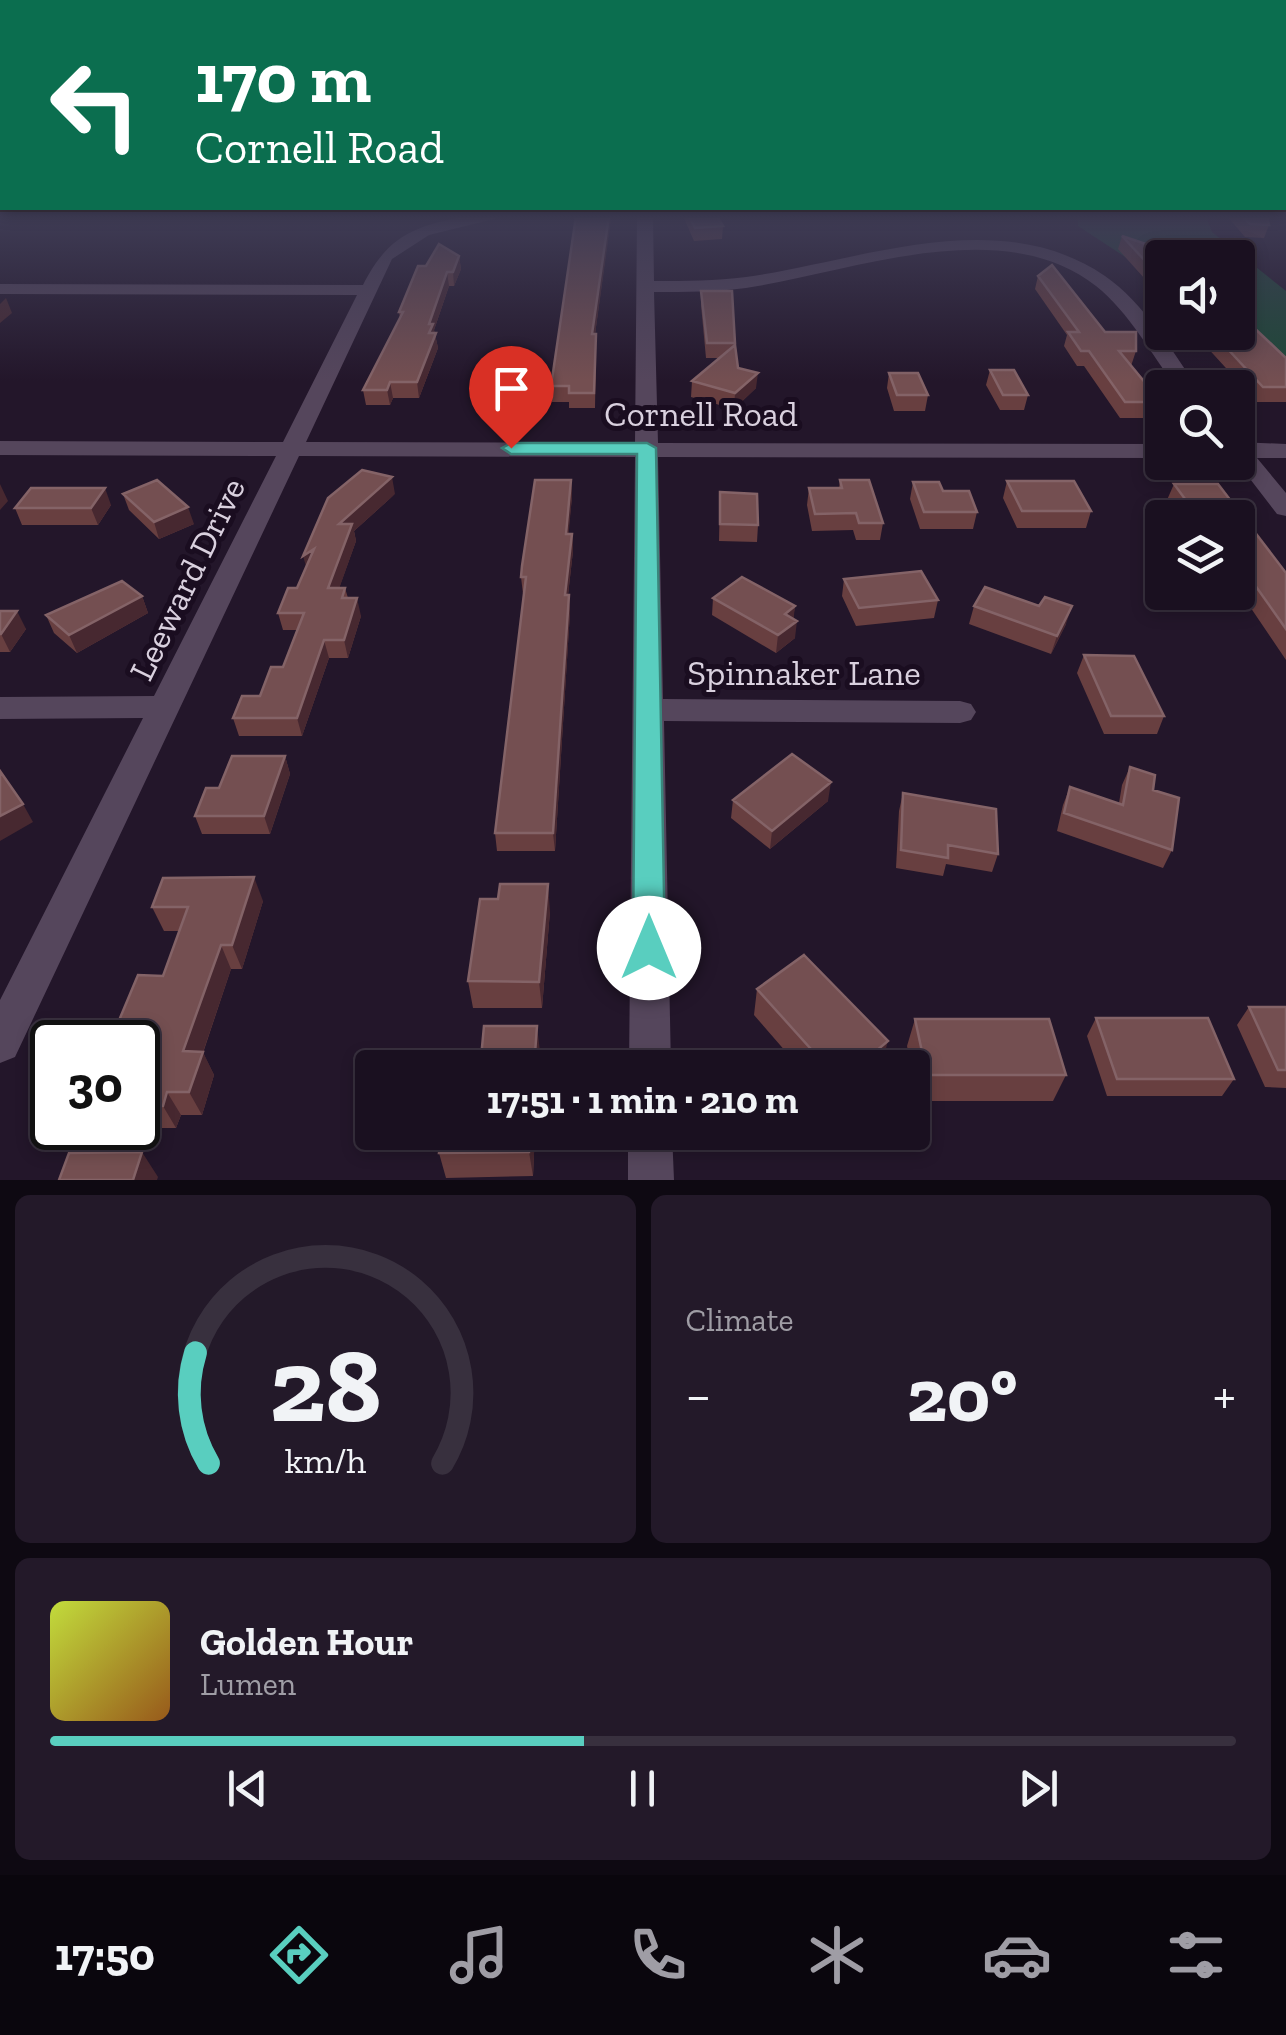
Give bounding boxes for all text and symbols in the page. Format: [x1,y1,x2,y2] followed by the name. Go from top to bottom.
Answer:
[195,36,371,120] text: 170 m
[30,40,160,170] icon: left
[195,121,444,175] text: Cornell Road
[1145,240,1255,610] map controls
[1145,240,1255,350] button: sound
[469,346,554,449] pin
[484,361,539,416] icon: arrive
[1145,370,1255,480] button: search
[604,393,798,435] street label: Cornell Road
[120,471,254,687] street label: Leeward Drive
[1145,500,1255,610] button: layers
[687,652,921,694] street label: Spinnaker Lane
[597,896,701,1000] position arrow
[30,1020,160,1150] speed limit sign: 30
[487,1077,798,1123] text: 17:51 · 1 min · 210 m
[686,1301,794,1339] text: Climate
[269,1323,381,1448] text: 28
[907,1350,1017,1440] text: 20°
[686,1362,711,1428] text: −
[1213,1362,1236,1428] text: +
[284,1439,366,1482] text: km/h
[200,1619,413,1665] text: Golden Hour
[200,1665,296,1703] text: Lumen
[220,1761,275,1816] icon: previous
[615,1761,670,1816] icon: pause
[1011,1761,1066,1816] icon: next
[264,1920,334,1990] icon: directions
[444,1920,514,1990] icon: music
[623,1920,693,1990] icon: phone
[802,1920,872,1990] icon: climate
[982,1920,1052,1990] icon: car
[1161,1920,1231,1990] icon: filters
[55,1928,155,1982] text: 17:50

